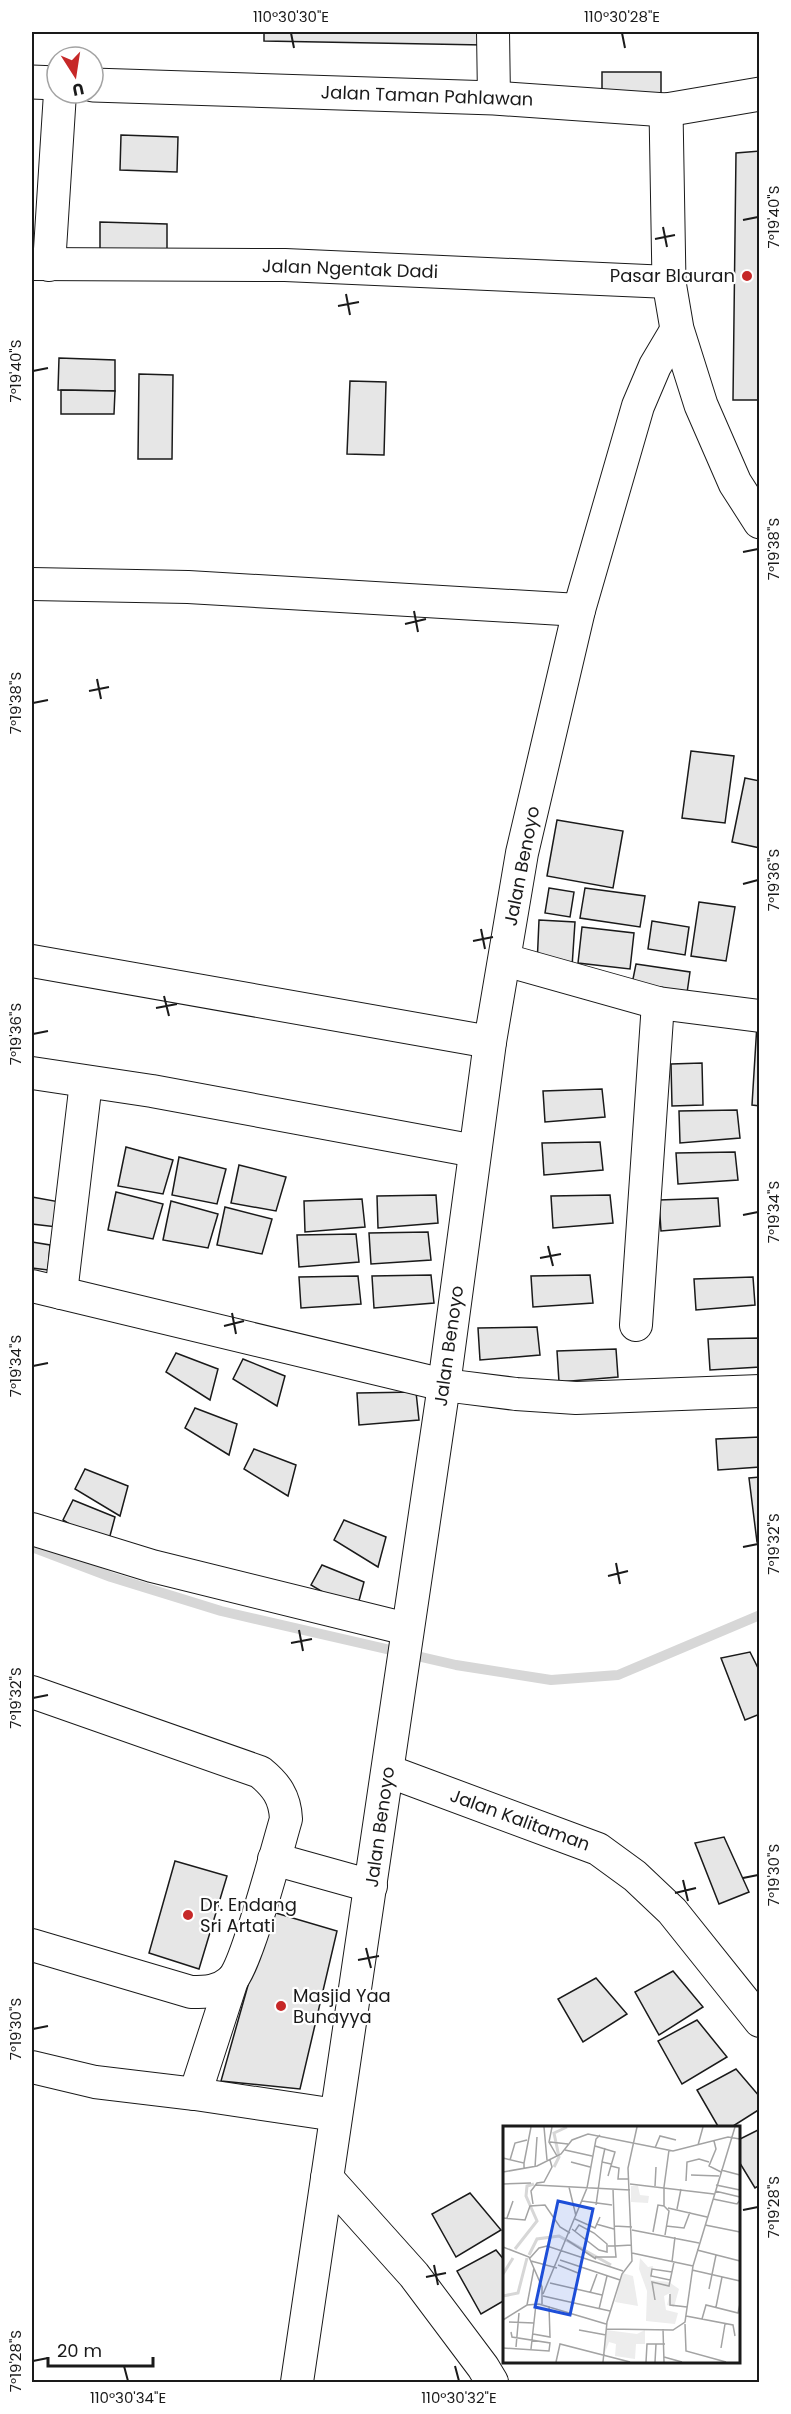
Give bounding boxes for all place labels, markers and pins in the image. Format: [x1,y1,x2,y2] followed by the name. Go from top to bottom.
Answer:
[610,263,735,288] place label: Pasar Blauran
[740,269,754,283] marker: Pasar Blauran
[200,1892,297,1938] place label: Dr. Endang Sri Artati
[181,1908,195,1922] marker: Dr. Endang Sri Artati
[293,1983,391,2029] place label: Masjid Yaa Bunayya
[274,1999,288,2013] marker: Masjid Yaa Bunayya

